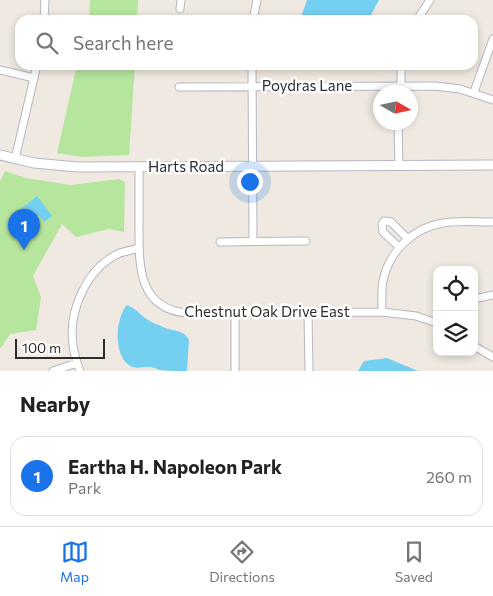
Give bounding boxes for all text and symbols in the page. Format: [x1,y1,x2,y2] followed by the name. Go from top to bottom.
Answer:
[15,15,478,70] search box
[33,29,61,57] icon: search
[73,31,173,54] text: Search here
[262,76,352,94] street label: Poydras Lane
[373,85,418,130] north arrow
[148,157,224,175] street label: Harts Road
[237,169,263,195] your location
[8,209,40,250] pin: 1
[433,266,478,356] map controls
[433,266,478,311] button: locate
[184,302,350,320] street label: Chestnut Oak Drive East
[433,311,478,356] button: layers
[15,336,105,359] scale bar
[22,339,61,356] text: 100 m
[20,391,90,416] text: Nearby
[68,455,282,478] text: Eartha H. Napoleon Park
[33,467,41,486] text: 1
[426,467,472,486] text: 260 m
[68,478,101,497] text: Park
[60,538,89,585] tab: Map
[209,538,275,585] tab: Directions
[395,538,433,585] tab: Saved

